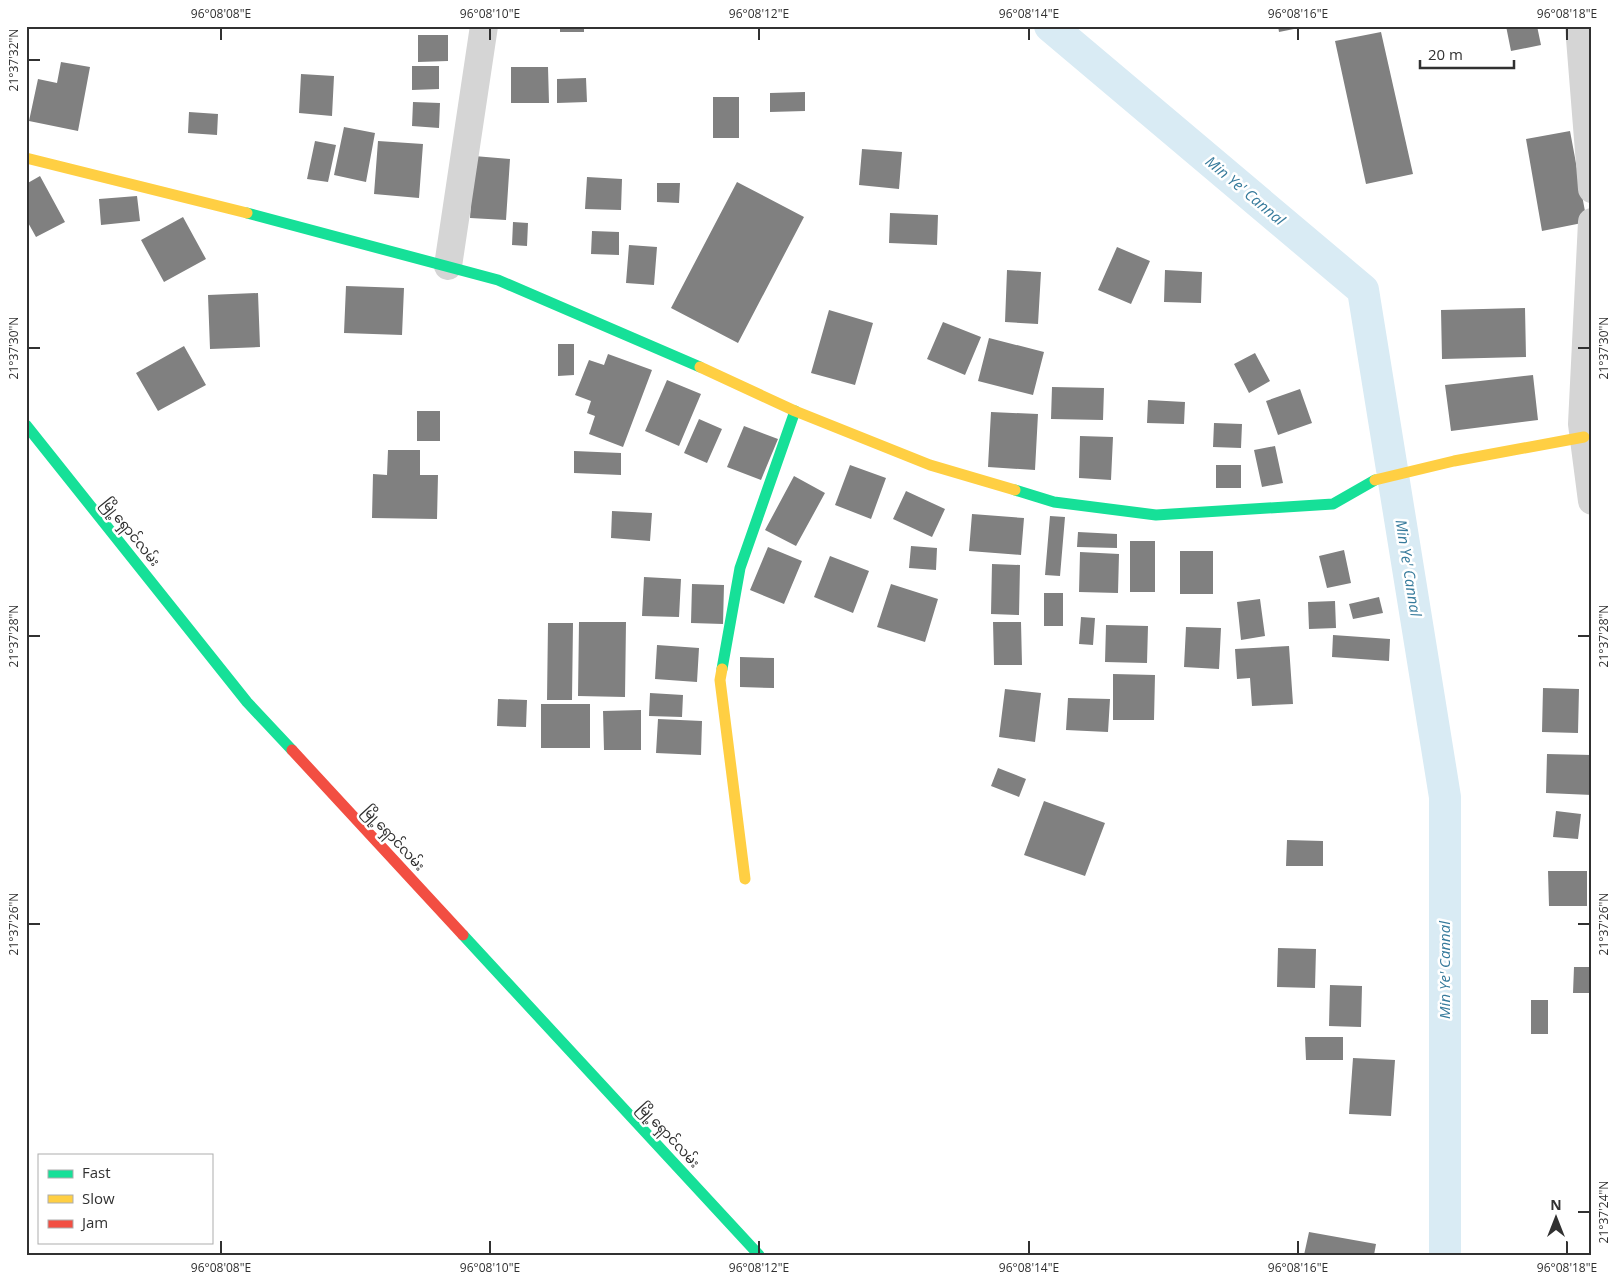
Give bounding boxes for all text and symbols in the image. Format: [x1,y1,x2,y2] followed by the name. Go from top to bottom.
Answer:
[191,5,251,22] text: 96°08'08"E
[460,5,520,22] text: 96°08'10"E
[729,5,789,22] text: 96°08'12"E
[999,5,1059,22] text: 96°08'14"E
[1268,5,1328,22] text: 96°08'16"E
[1537,5,1597,22] text: 96°08'18"E
[5,29,22,91] text: 21°37'32"N
[1420,38,1514,70] scale bar
[1428,44,1463,64] text: 20 m
[1202,151,1291,230] water label: Min Ye' Cannal
[5,317,22,379] text: 21°37'30"N
[1595,317,1612,379] text: 21°37'30"N
[96,493,165,572] street label: မြို့ရှောင်လမ်း
[1391,518,1427,619] water label: Min Ye' Cannal
[5,605,22,667] text: 21°37'28"N
[1595,605,1612,667] text: 21°37'28"N
[357,801,430,877] street label: မြို့ရှောင်လမ်း
[5,893,22,955] text: 21°37'26"N
[1595,893,1612,955] text: 21°37'26"N
[1434,920,1454,1019] water label: Min Ye' Cannal
[632,1098,705,1174] street label: မြို့ရှောင်လမ်း
[38,1154,212,1244] legend
[82,1162,111,1182] text: Fast
[1595,1181,1612,1243] text: 21°37'24"N
[82,1188,115,1208] text: Slow
[1530,1194,1580,1244] north arrow
[1550,1195,1562,1214] text: N
[80,1212,108,1232] text: Jam
[191,1259,251,1276] text: 96°08'08"E
[460,1259,520,1276] text: 96°08'10"E
[729,1259,789,1276] text: 96°08'12"E
[999,1259,1059,1276] text: 96°08'14"E
[1268,1259,1328,1276] text: 96°08'16"E
[1537,1259,1597,1276] text: 96°08'18"E

